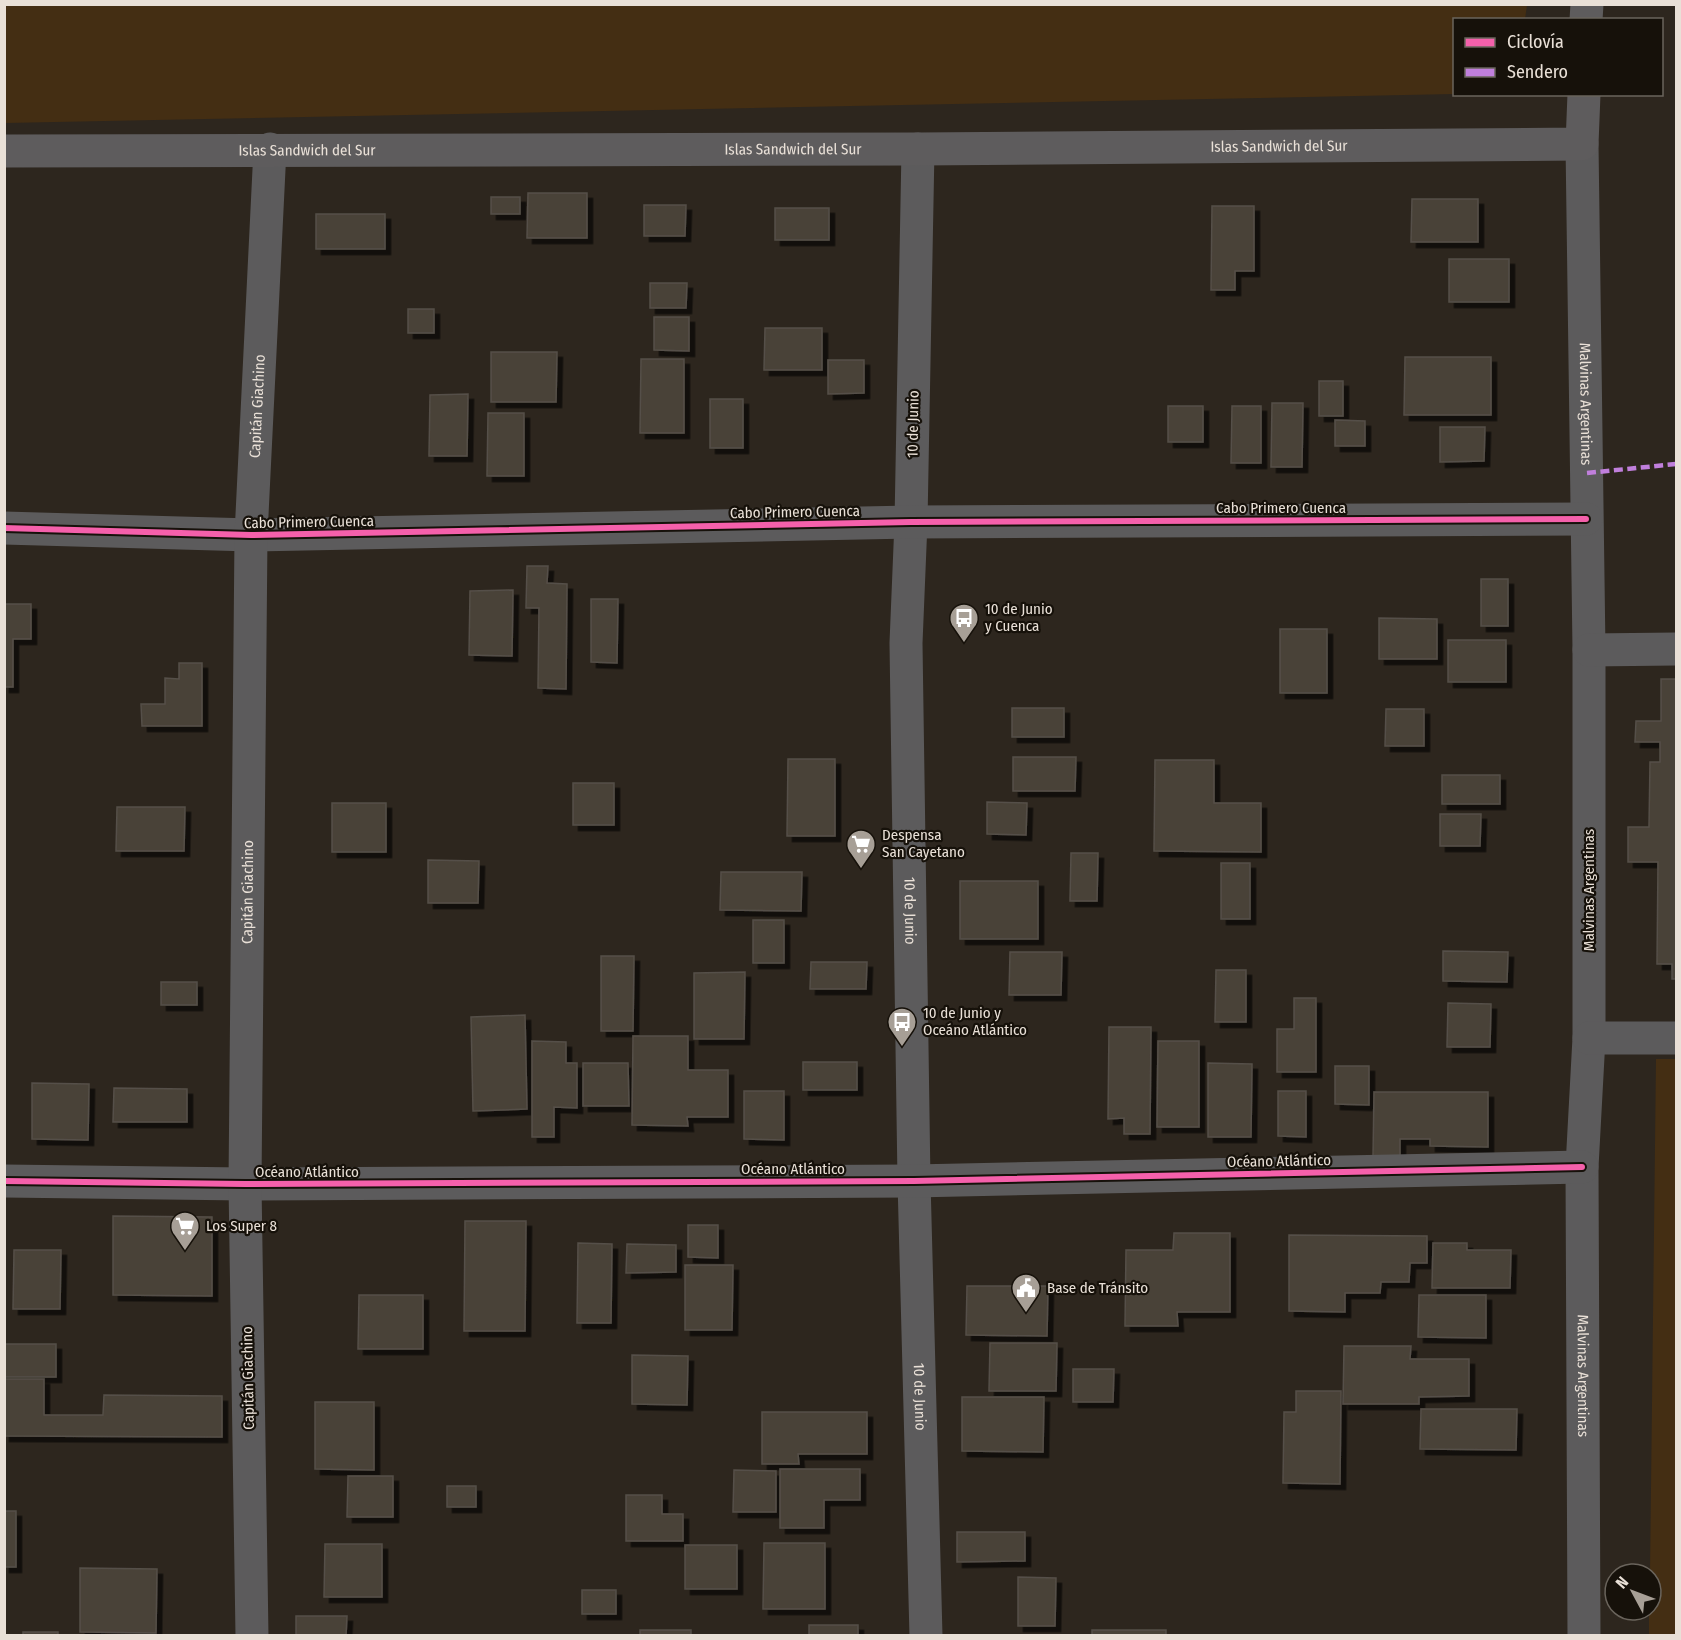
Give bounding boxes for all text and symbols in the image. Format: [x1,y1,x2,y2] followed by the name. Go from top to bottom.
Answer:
[1453,18,1663,96] legend
[1507,31,1564,53] text: Ciclovía
[1507,61,1568,83] text: Sendero
[1210,137,1348,156] street label: Islas Sandwich del Sur
[724,140,862,158] street label: Islas Sandwich del Sur
[238,141,376,159] street label: Islas Sandwich del Sur
[1576,343,1595,465] street label: Malvinas Argentinas
[246,354,269,459] street label: Capitán Giachino
[903,390,923,458] street label: 10 de Junio
[1216,499,1346,517] street label: Cabo Primero Cuenca
[730,502,860,522] street label: Cabo Primero Cuenca
[244,512,374,532] street label: Cabo Primero Cuenca
[985,600,1053,635] place label: 10 de Junio y Cuenca
[948,602,980,644] bus stop icon: 10 de Junio y Cuenca
[882,826,965,861] place label: Despensa San Cayetano
[845,828,877,870] supermarket icon: Despensa San Cayetano
[1580,829,1598,951] street label: Malvinas Argentinas
[238,840,257,944] street label: Capitán Giachino
[900,877,919,945] street label: 10 de Junio
[923,1004,1027,1039] place label: 10 de Junio y Oceáno Atlántico
[886,1006,918,1048] bus stop icon: 10 de Junio y Oceáno Atlántico
[1227,1151,1331,1171] street label: Océano Atlántico
[741,1160,845,1178] street label: Océano Atlántico
[255,1163,359,1181] street label: Océano Atlántico
[169,1210,201,1252] supermarket icon: Los Super 8
[206,1217,277,1235] place label: Los Super 8
[1010,1272,1042,1314] public building icon: Base de Tránsito
[1047,1279,1148,1297] place label: Base de Tránsito
[1574,1314,1592,1437] street label: Malvinas Argentinas
[238,1326,258,1430] street label: Capitán Giachino
[910,1363,930,1431] street label: 10 de Junio
[1603,1562,1663,1622] north arrow
[1612,1573,1632,1592] text: N

